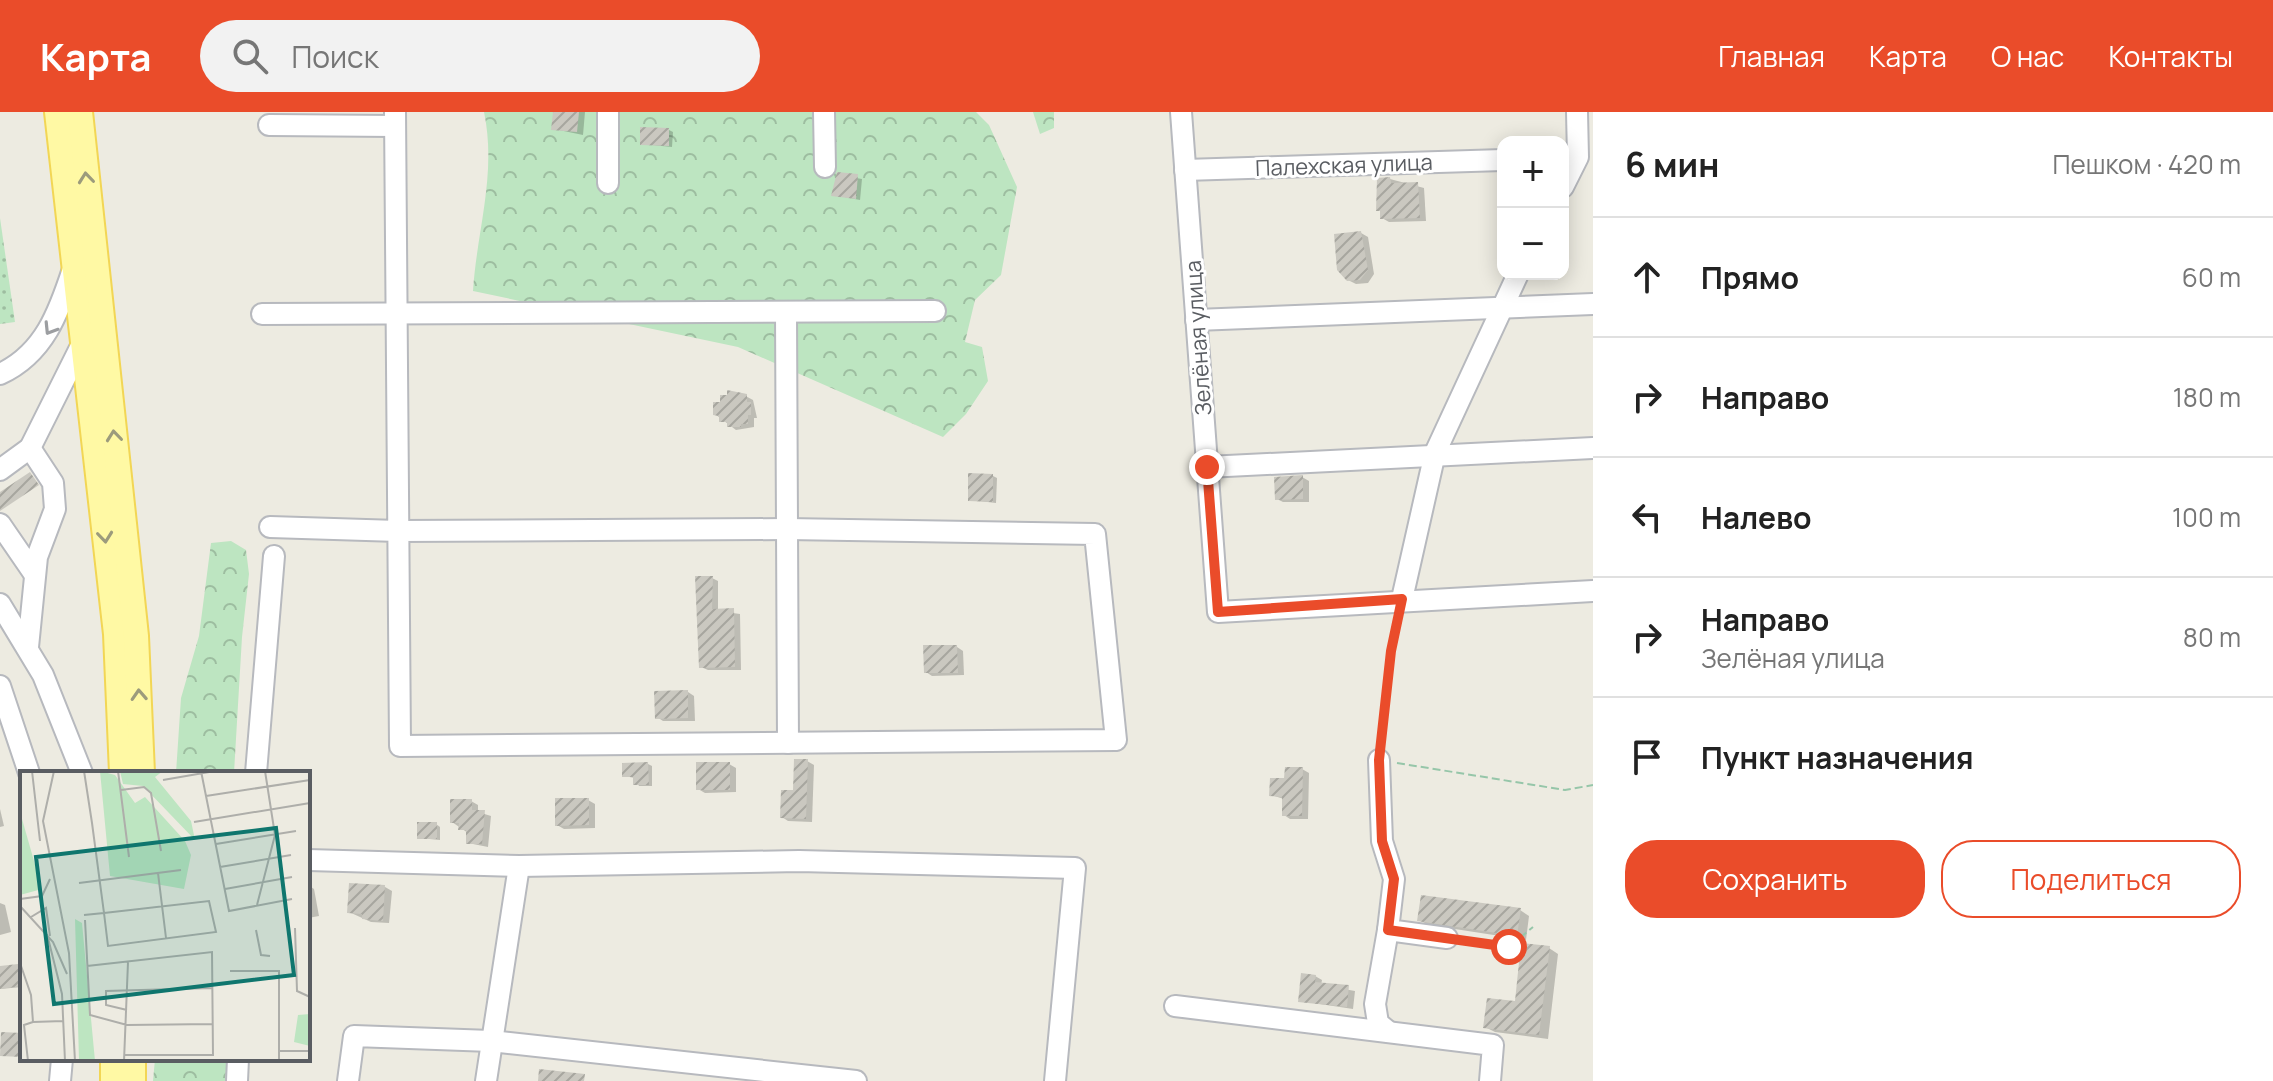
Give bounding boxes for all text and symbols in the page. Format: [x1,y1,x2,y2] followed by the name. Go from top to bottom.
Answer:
[200,20,760,92] search box
[40,30,152,82] text: Карта
[228,34,272,78] icon: search
[292,36,379,77] text: Поиск
[1718,37,1825,75] text: Главная
[1869,37,1947,75] text: Карта
[1991,37,2064,75] text: О нас
[2108,37,2233,75] text: Контакты
[1497,136,1569,280] map controls
[1497,136,1569,208] button: +
[1625,141,1719,187] text: 6 мин
[2053,146,2241,182] text: Пешком · 420 m
[1255,147,1433,183] street label: Палехская улица
[77,171,94,184] one-way arrow
[1497,208,1569,280] button: −
[1625,255,1669,299] icon: ahead
[1701,257,1799,298] text: Прямо
[1178,259,1218,417] street label: Зелёная улица
[2182,259,2241,295] text: 60 m
[44,320,59,335] one-way arrow
[1625,375,1669,419] icon: right
[1701,377,1829,418] text: Направо
[2173,379,2241,415] text: 180 m
[106,429,123,442] one-way arrow
[1189,449,1225,485] route end
[1625,495,1669,539] icon: left
[1701,497,1811,538] text: Налево
[2172,499,2241,535] text: 100 m
[97,531,114,544] one-way arrow
[1701,599,1829,640] text: Направо
[1625,615,1669,659] icon: right
[2183,619,2241,655] text: 80 m
[1701,640,1885,676] text: Зелёная улица
[131,688,148,701] one-way arrow
[1625,735,1669,779] icon: arrive
[1701,737,1974,778] text: Пункт назначения
[20,771,310,1061] inset map
[1625,840,1925,918] button: Сохранить
[1941,840,2241,918] button: Поделиться
[1491,929,1527,965] route start

